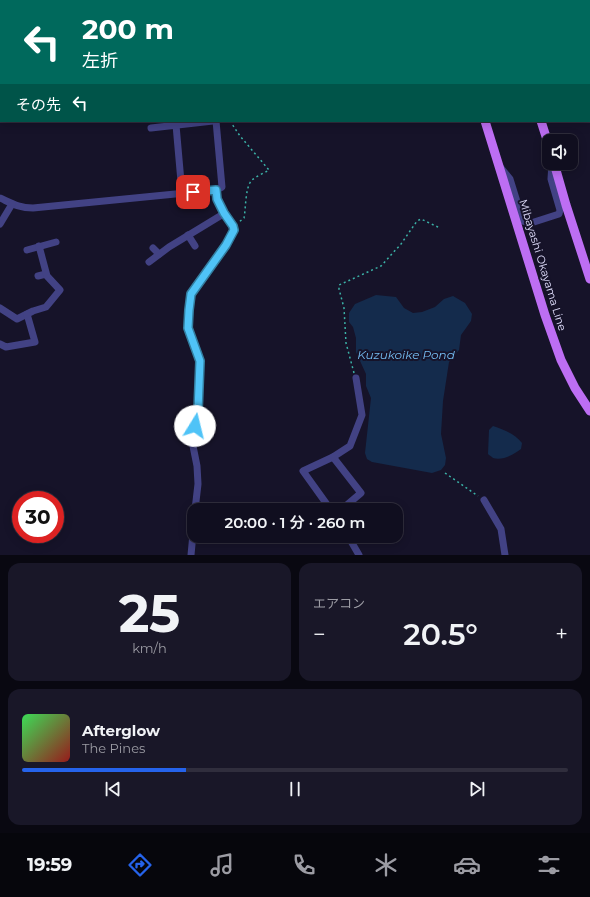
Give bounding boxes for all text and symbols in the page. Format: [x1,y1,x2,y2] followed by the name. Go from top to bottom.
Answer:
[82,12,174,46] text: 200 m
[16,16,68,68] icon: left
[82,50,118,72] text: 左折
[69,92,91,114] icon: left
[16,95,61,114] text: その先
[542,134,578,170] map controls
[542,134,578,170] button: sound
[176,175,210,209] pin
[182,181,204,203] icon: arrive
[516,198,570,333] street label: Mibayashi Okayama Line
[357,347,456,362] water label: Kuzukoike Pond
[174,405,216,447] position arrow
[12,491,64,543] speed limit sign: 30
[225,513,365,532] text: 20:00 · 1 分 · 260 m
[119,582,180,645] text: 25
[313,595,365,611] text: エアコン
[403,616,478,653] text: 20.5°
[313,621,326,648] text: −
[555,621,568,648] text: +
[132,640,167,656] text: km/h
[82,721,160,740] text: Afterglow
[82,740,145,756] text: The Pines
[102,778,124,800] icon: previous
[284,778,306,800] icon: pause
[466,778,488,800] icon: next
[126,851,154,879] icon: directions
[208,851,236,879] icon: music
[290,851,318,879] icon: phone
[372,851,400,879] icon: climate
[453,851,481,879] icon: car
[535,851,563,879] icon: filters
[27,854,72,876] text: 19:59

